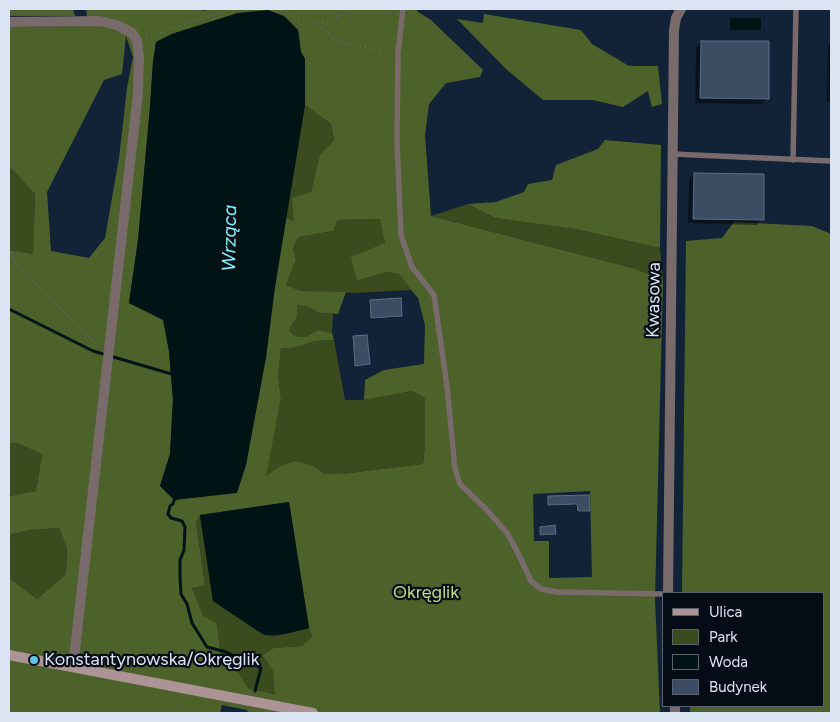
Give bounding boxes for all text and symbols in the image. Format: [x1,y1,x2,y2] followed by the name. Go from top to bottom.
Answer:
[218,205,242,271] water label: Wrząca
[643,262,665,338] street label: Kwasowa
[393,582,459,604] park label: Okręglik
[662,592,825,707] legend
[709,603,742,621] text: Ulica
[709,628,738,646] text: Park
[44,649,259,671] place label: Konstantynowska/Okręglik
[709,653,748,671] text: Woda
[28,654,40,666] marker: Konstantynowska/Okręglik
[709,678,767,696] text: Budynek

